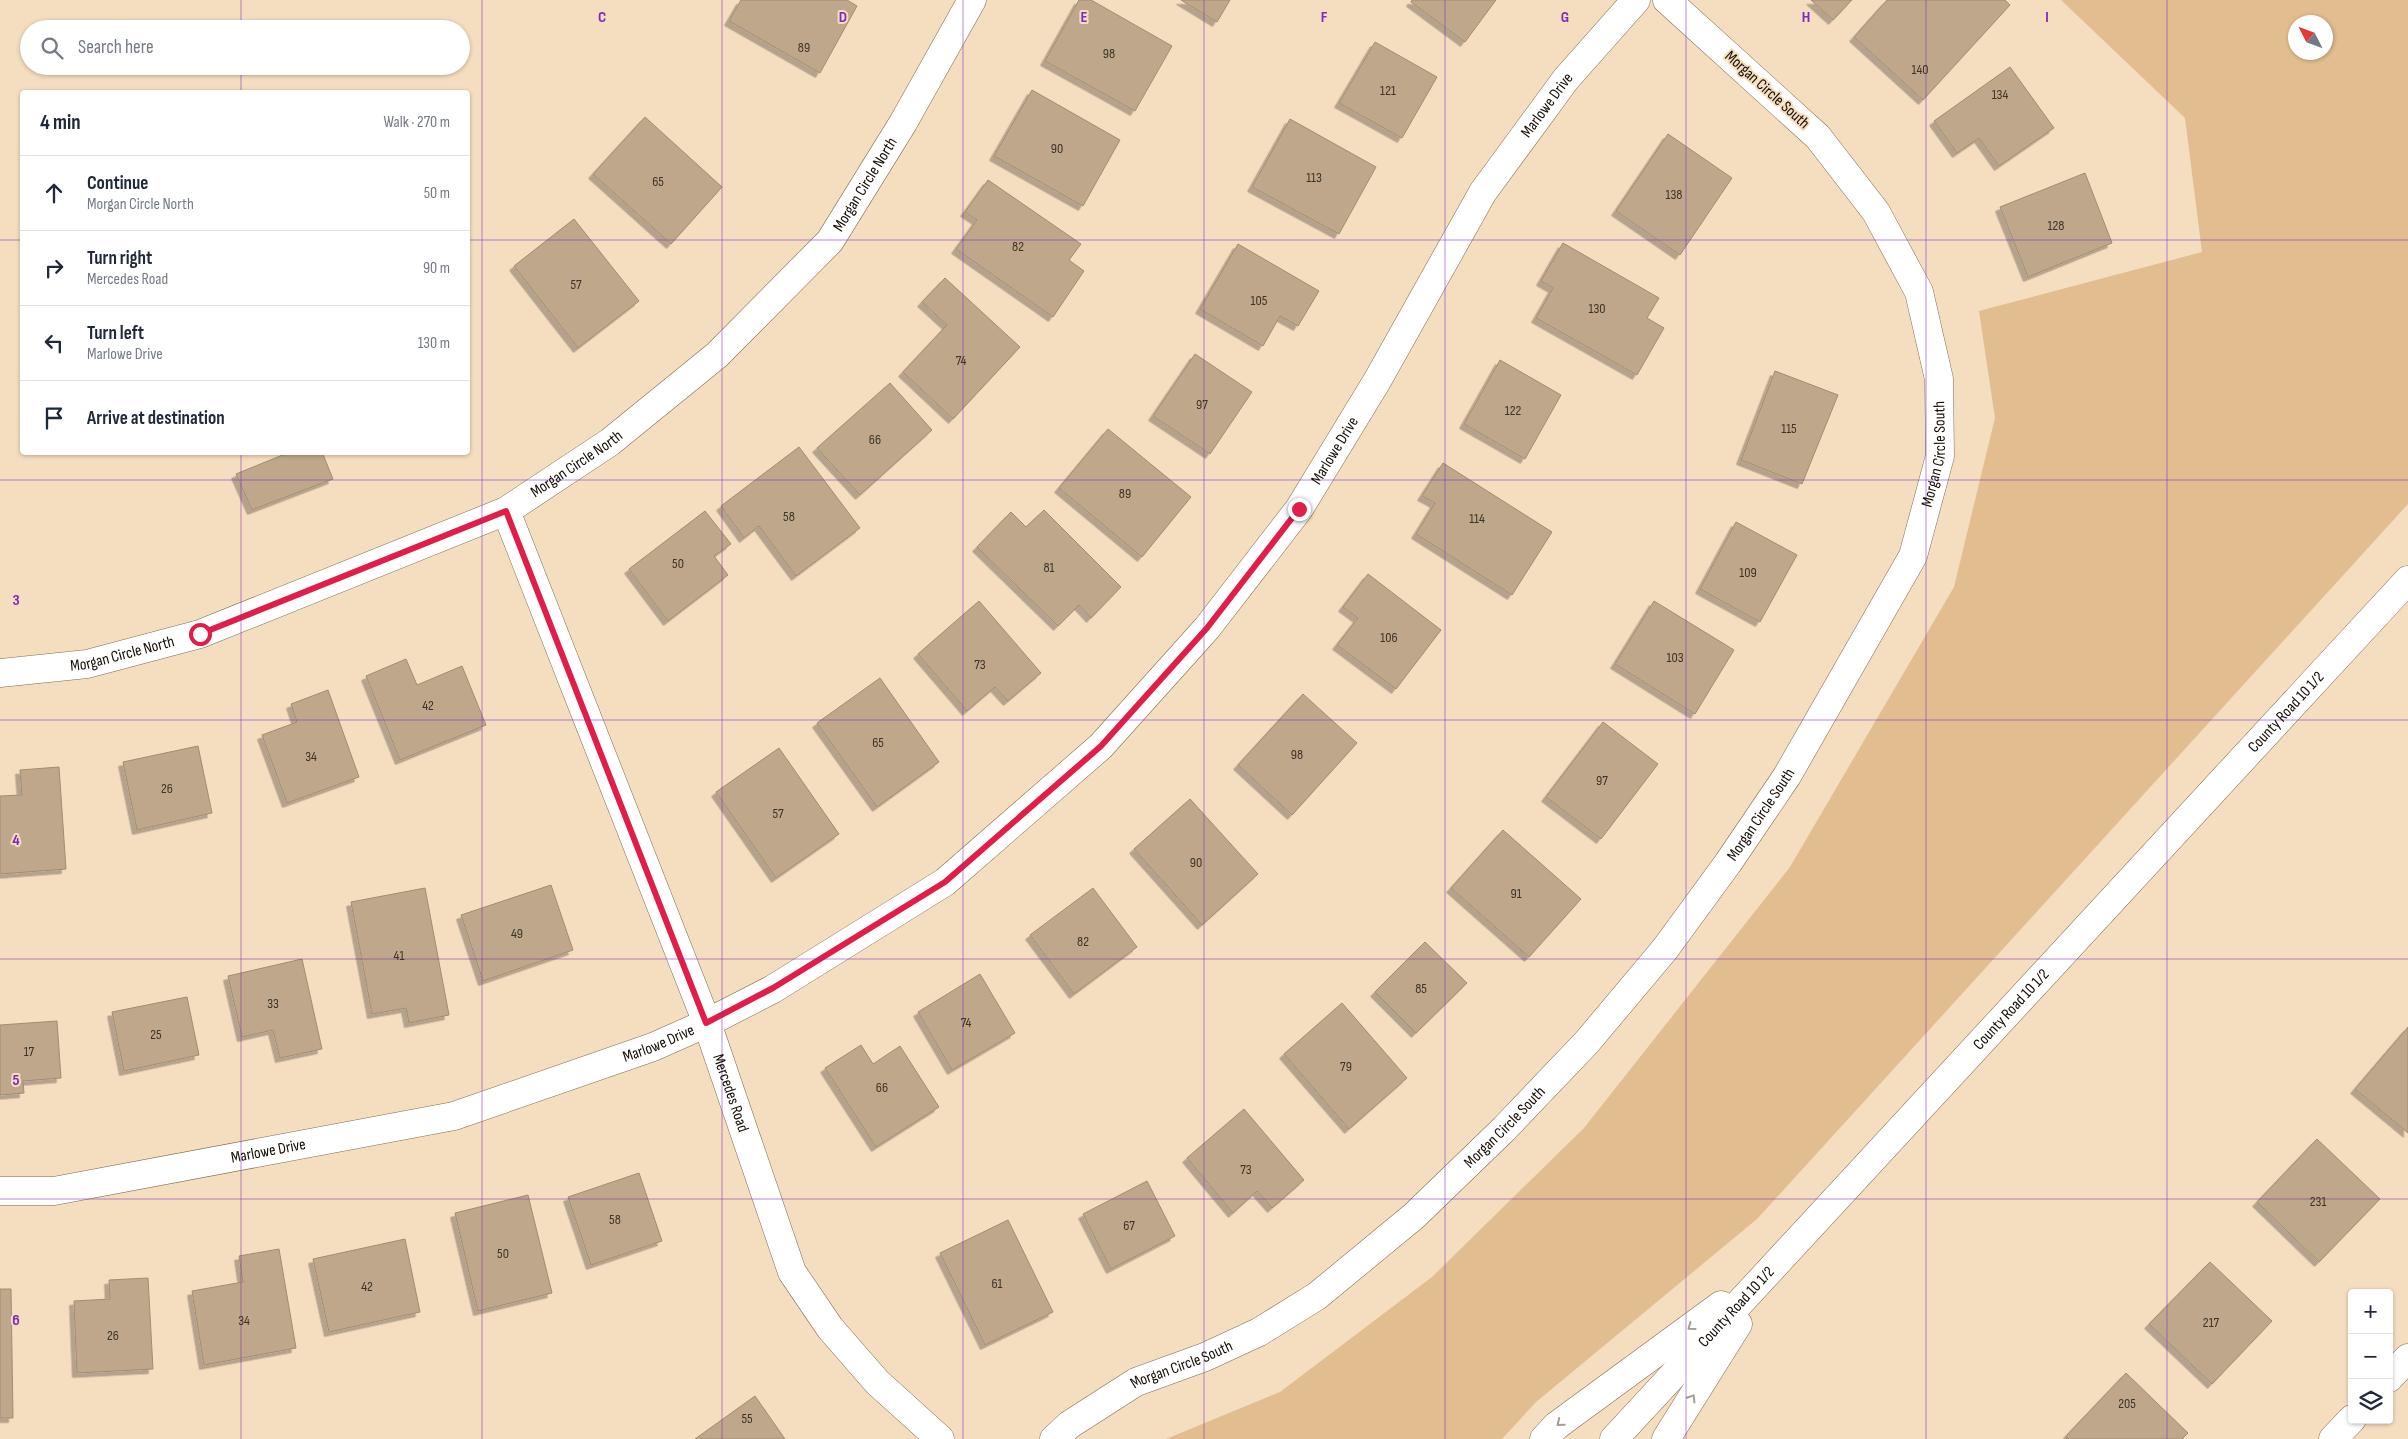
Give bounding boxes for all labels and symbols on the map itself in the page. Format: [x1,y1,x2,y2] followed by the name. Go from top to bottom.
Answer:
[598,8,606,27] text: C
[839,8,847,27] text: D
[1081,8,1088,27] text: E
[1321,8,1328,27] text: F
[1561,8,1569,27] text: G
[1802,8,1810,27] text: H
[2045,8,2049,27] text: I
[2288,15,2333,60] north arrow
[798,39,810,56] house number: 89
[1103,45,1115,62] house number: 98
[1721,47,1813,133] street label: Morgan Circle South
[1912,61,1929,78] house number: 140
[1517,69,1577,141] street label: Marlowe Drive
[1380,82,1396,99] house number: 121
[1992,86,2008,103] house number: 134
[829,134,901,235] street label: Morgan Circle North
[1051,140,1063,157] house number: 90
[1306,169,1322,186] house number: 113
[652,173,664,190] house number: 65
[1666,186,1682,203] house number: 138
[2048,217,2064,234] house number: 128
[1012,238,1024,255] house number: 82
[570,276,582,293] house number: 57
[1251,292,1268,309] house number: 105
[1588,300,1606,317] house number: 130
[956,352,967,369] house number: 74
[1196,396,1208,413] house number: 97
[1917,401,1949,509] street label: Morgan Circle South
[1505,402,1522,419] house number: 122
[1307,413,1362,488] street label: Marlowe Drive
[1781,420,1797,437] house number: 115
[527,426,626,502] street label: Morgan Circle North
[869,431,881,448] house number: 66
[1119,485,1131,502] house number: 89
[1288,498,1311,521] route end
[783,508,795,525] house number: 58
[1469,510,1485,527] house number: 114
[672,555,684,572] house number: 50
[1043,559,1055,576] house number: 81
[1739,564,1757,581] house number: 109
[12,591,20,610] text: 3
[189,623,212,646] route start
[1380,629,1398,646] house number: 106
[69,632,176,675] street label: Morgan Circle North
[1666,649,1684,666] house number: 103
[974,656,986,673] house number: 73
[2244,668,2328,756] street label: County Road 10 1/2
[422,697,434,714] house number: 42
[872,734,884,751] house number: 65
[1291,746,1303,763] house number: 98
[305,748,317,765] house number: 34
[1723,765,1799,864] street label: Morgan Circle South
[1596,772,1608,789] house number: 97
[161,780,173,797] house number: 26
[772,805,784,822] house number: 57
[12,831,20,850] text: 4
[1190,854,1202,871] house number: 90
[1510,885,1522,902] house number: 91
[511,925,523,942] house number: 49
[1077,933,1089,950] house number: 82
[394,947,404,964] house number: 41
[1969,965,2053,1054] street label: County Road 10 1/2
[1415,980,1427,997] house number: 85
[267,995,279,1012] house number: 33
[961,1014,972,1031] house number: 74
[620,1020,697,1066] street label: Marlowe Drive
[150,1026,162,1043] house number: 25
[24,1043,35,1060] house number: 17
[709,1052,753,1134] street label: Mercedes Road
[1340,1058,1352,1075] house number: 79
[12,1071,20,1090] text: 5
[876,1079,888,1096] house number: 66
[1460,1082,1549,1172] street label: Morgan Circle South
[229,1135,307,1167] street label: Marlowe Drive
[1240,1161,1252,1178] house number: 73
[2310,1193,2326,1210] house number: 231
[609,1211,621,1228] house number: 58
[1123,1217,1135,1234] house number: 67
[497,1245,509,1262] house number: 50
[1694,1262,1778,1351] street label: County Road 10 1/2
[991,1275,1003,1292] house number: 61
[361,1278,373,1295] house number: 42
[12,1311,20,1330] text: 6
[238,1312,250,1329] house number: 34
[2203,1314,2220,1331] house number: 217
[1687,1321,1697,1330] one-way arrow
[107,1327,119,1344] house number: 26
[1127,1336,1236,1393] street label: Morgan Circle South
[1685,1394,1695,1403] one-way arrow
[2118,1395,2136,1412] house number: 205
[741,1410,753,1427] house number: 55
[1557,1418,1566,1427] one-way arrow

